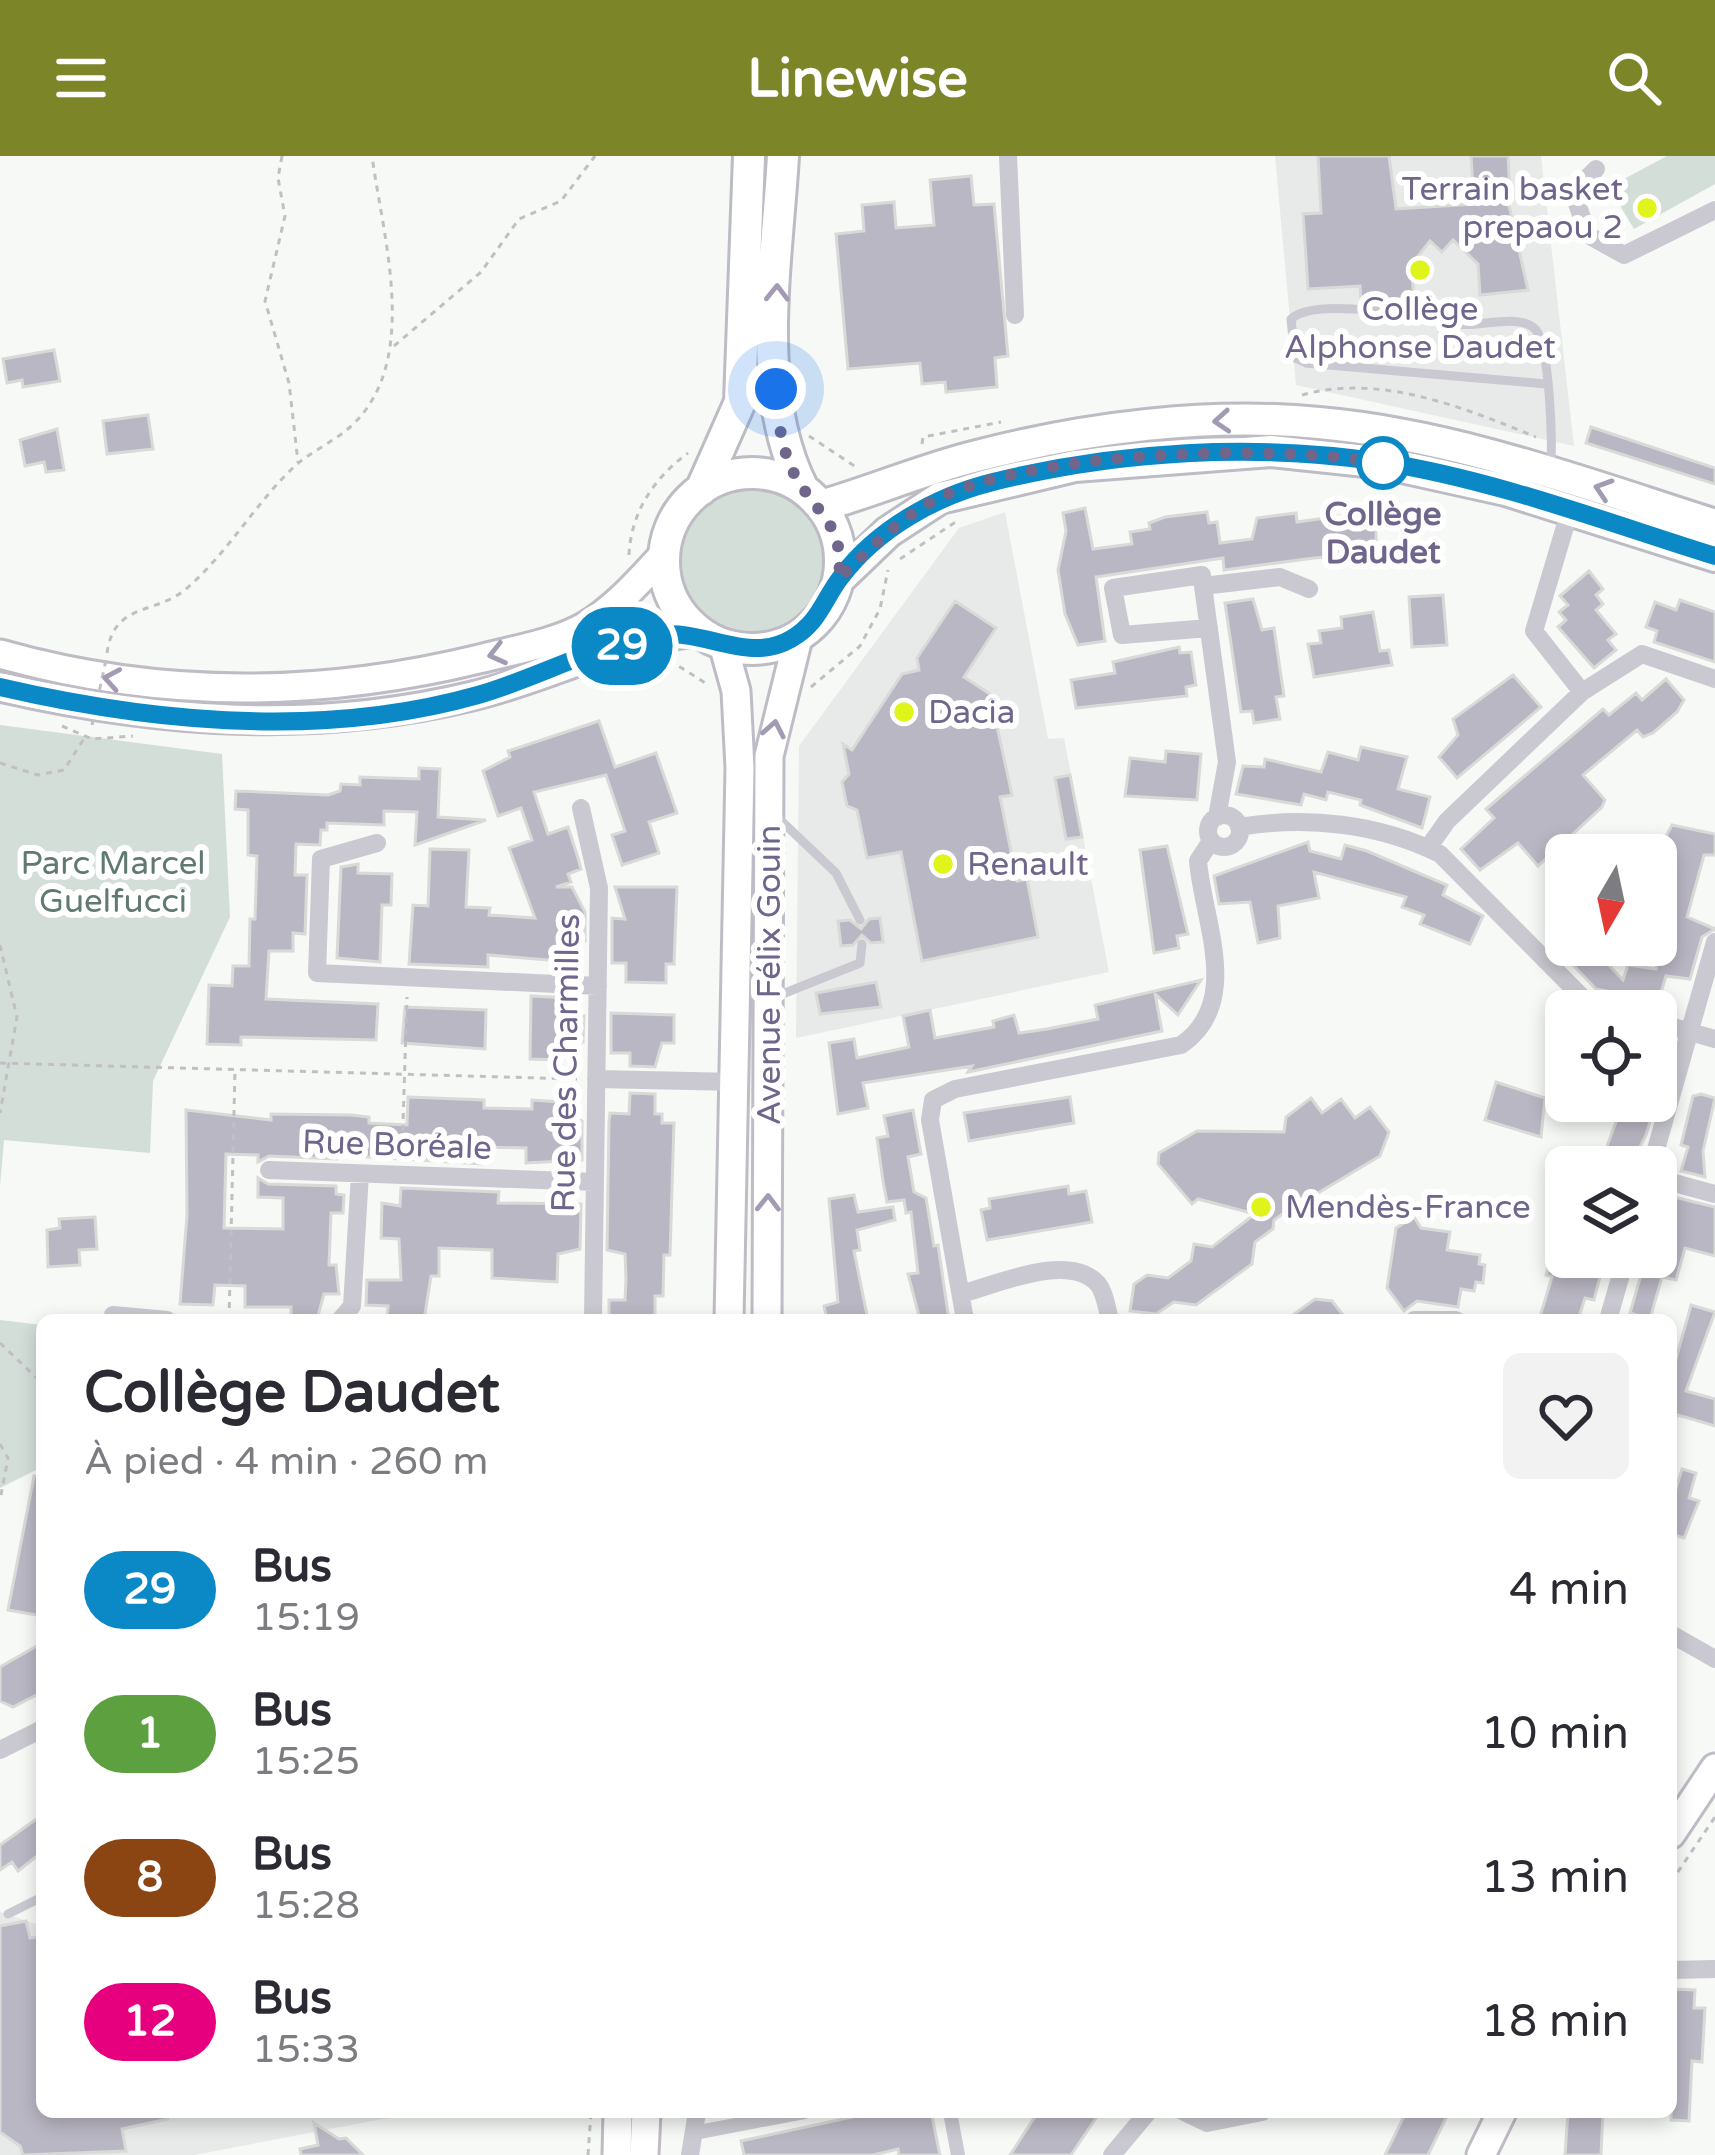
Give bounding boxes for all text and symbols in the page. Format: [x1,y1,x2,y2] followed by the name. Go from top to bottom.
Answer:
[48,45,114,111] icon: menu
[1601,45,1667,111] icon: search
[747,46,968,111] text: Linewise
[1401,170,1623,247] place label: Terrain basket prepaou 2
[1634,195,1660,221] marker: Terrain basket prepaou 2
[1407,257,1433,283] marker: Collège Alphonse Daudet
[763,283,789,302] one-way arrow
[1284,290,1556,367] place label: Collège Alphonse Daudet
[746,359,806,419] your location
[1212,407,1231,433] one-way arrow
[1358,438,1408,488] marker: Collège Daudet
[1593,479,1614,504] one-way arrow
[1324,495,1442,572] place label: Collège Daudet
[568,607,676,685] line badge: 29
[596,620,648,671] text: 29
[488,640,508,665] one-way arrow
[102,668,122,693] one-way arrow
[928,693,1015,732] place label: Dacia
[891,699,917,725] marker: Dacia
[760,720,786,740] one-way arrow
[750,825,789,1125] street label: Avenue Félix Gouin
[1545,834,1677,966] north arrow
[1545,834,1677,1278] map controls
[20,844,206,921] park label: Parc Marcel Guelfucci
[967,845,1089,884] place label: Renault
[930,851,956,877] marker: Renault
[544,913,588,1213] street label: Rue des Charmilles
[1545,990,1677,1122] button: locate
[301,1122,493,1168] street label: Rue Boréale
[1545,1146,1677,1278] button: layers
[1285,1188,1531,1227] place label: Mendès-France
[755,1193,781,1211] one-way arrow
[1248,1194,1274,1220] marker: Mendès-France
[1503,1353,1629,1479] button: heart
[84,1359,500,1427] text: Collège Daudet
[84,1438,488,1485] text: À pied · 4 min · 260 m
[252,1540,332,1594] text: Bus
[1509,1563,1629,1617] text: 4 min
[124,1564,176,1615] text: 29
[252,1594,360,1641] text: 15:19
[252,1684,332,1738] text: Bus
[1481,1707,1629,1761] text: 10 min
[137,1708,163,1759] text: 1
[252,1738,360,1785] text: 15:25
[252,1828,332,1882] text: Bus
[1481,1851,1629,1905] text: 13 min
[137,1852,163,1903] text: 8
[252,1882,360,1929] text: 15:28
[252,1972,332,2026] text: Bus
[1481,1995,1629,2049] text: 18 min
[124,1996,176,2047] text: 12
[252,2026,360,2073] text: 15:33

